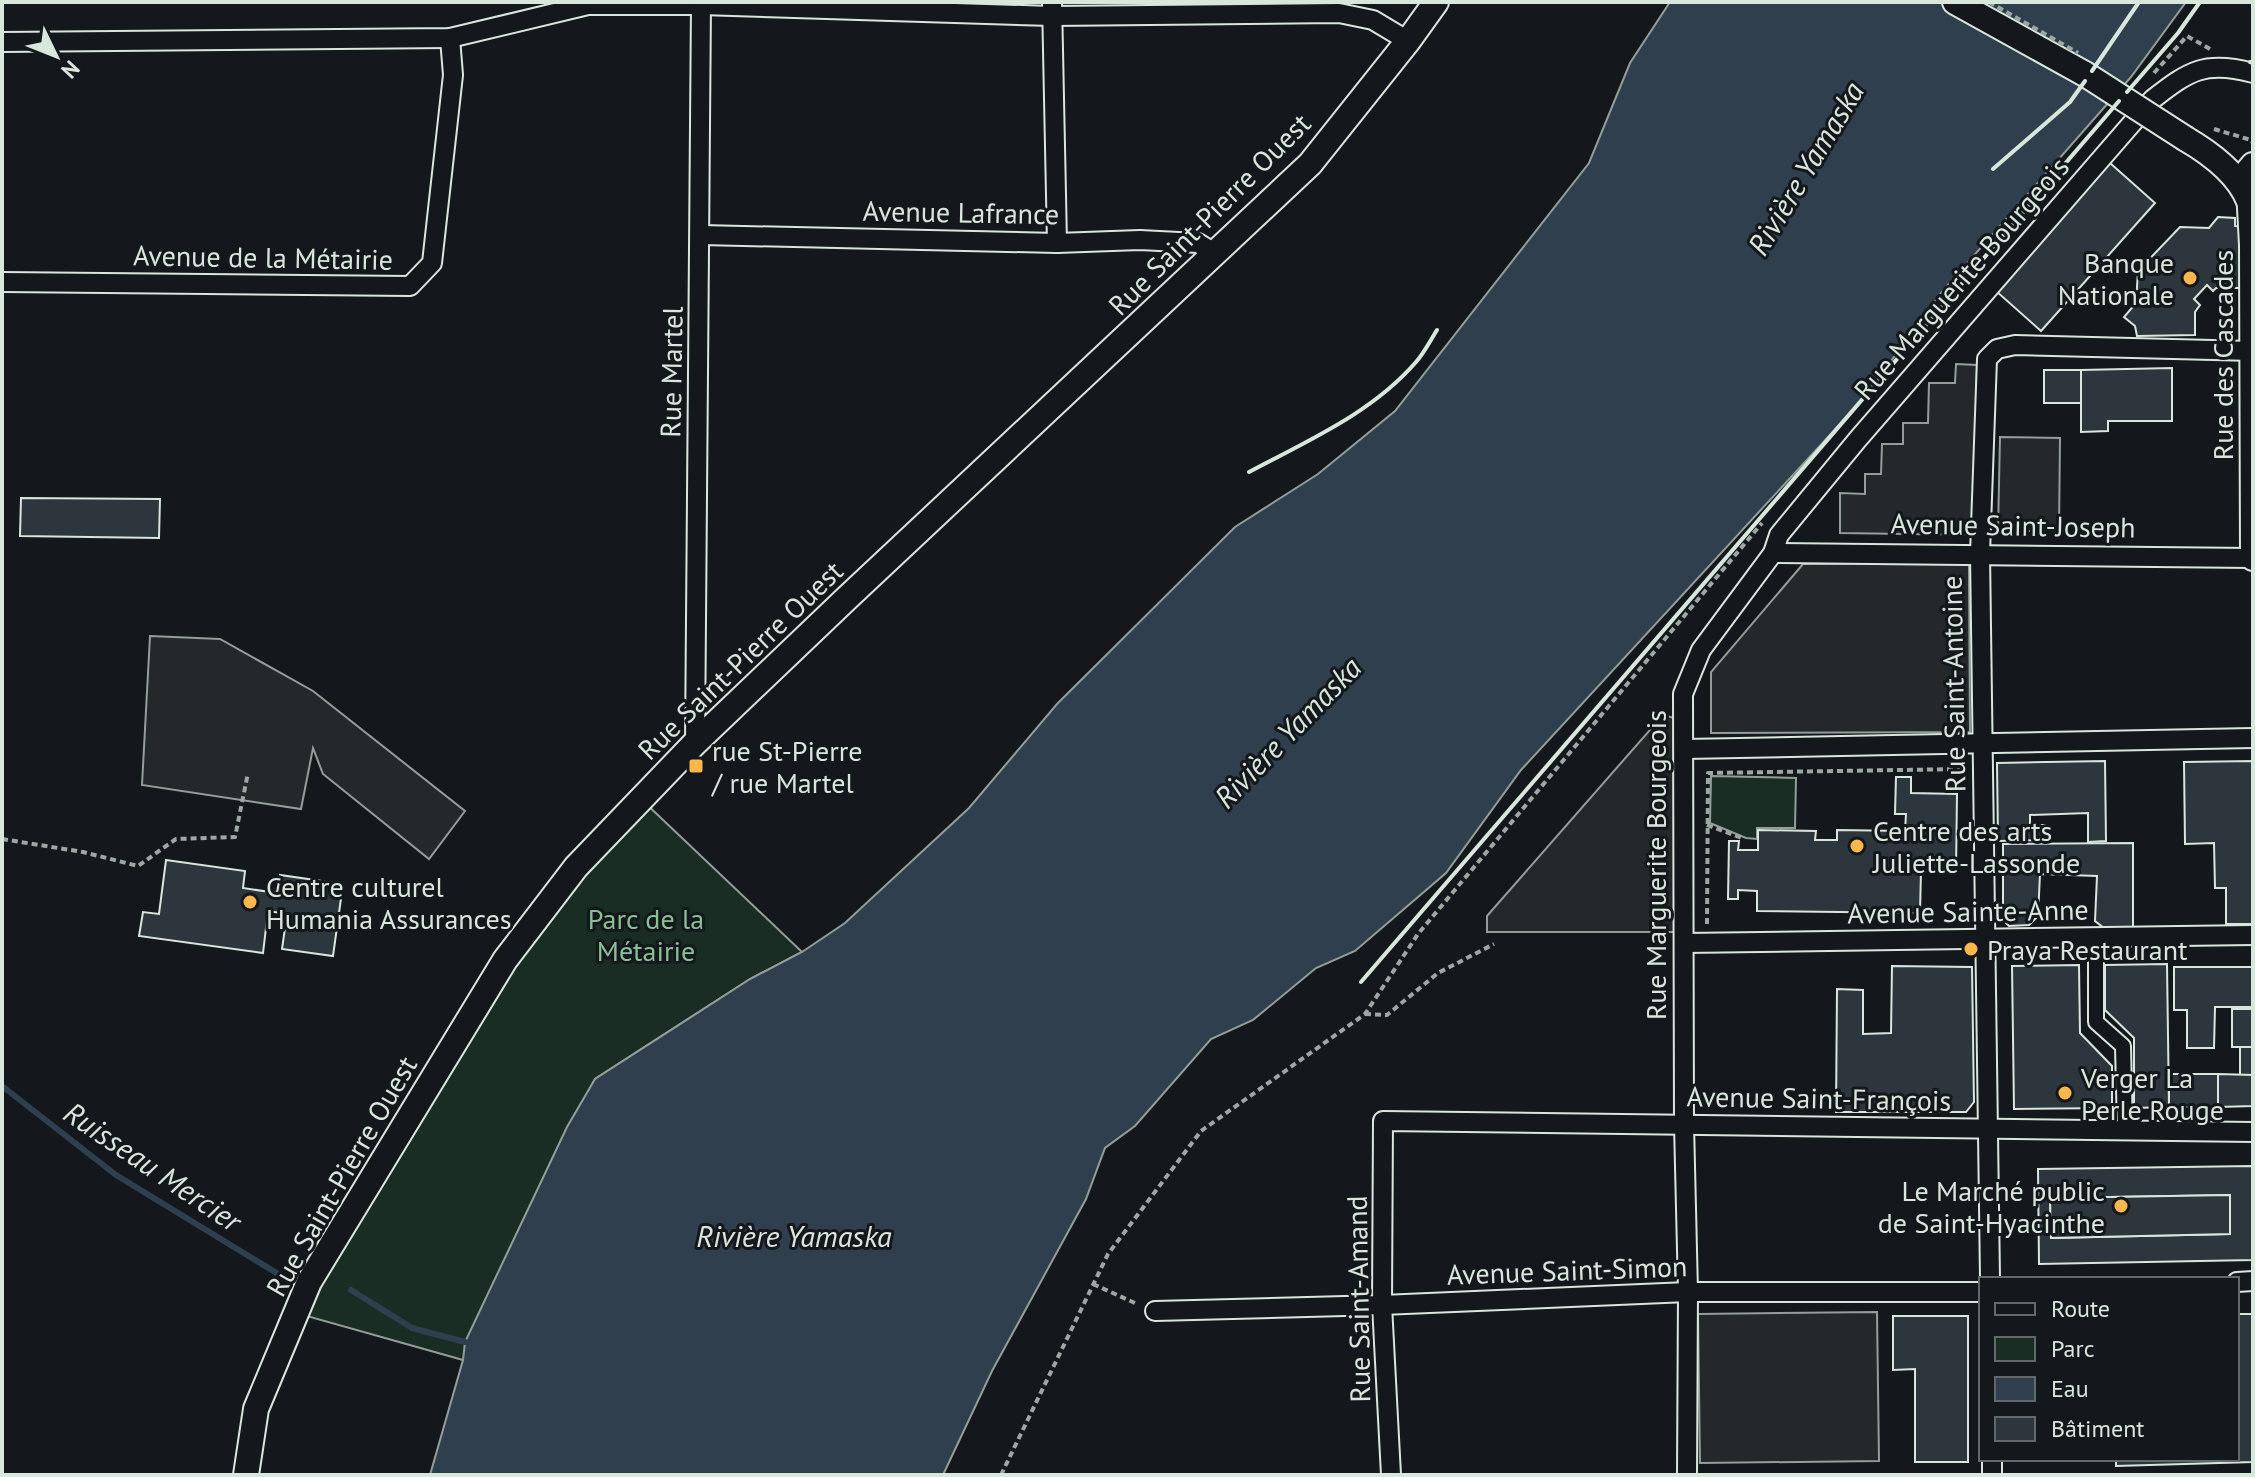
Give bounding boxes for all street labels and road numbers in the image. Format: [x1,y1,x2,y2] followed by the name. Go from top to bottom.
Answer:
[1100,105,1318,323] street label: Rue Saint-Pierre Ouest
[1845,149,2077,407] street label: Rue Marguerite Bourgeois
[862,192,1060,232] street label: Avenue Lafrance
[133,236,393,278] street label: Avenue de la Métairie
[2204,250,2241,460] street label: Rue des Cascades
[651,306,691,438] street label: Rue Martel
[1890,504,2136,546] street label: Avenue Saint-Joseph
[630,552,851,768] street label: Rue Saint-Pierre Ouest
[1933,576,1973,792] street label: Rue Saint-Antoine
[1637,710,1674,1020] street label: Rue Marguerite Bourgeois
[1847,890,2089,932] street label: Avenue Sainte-Anne
[257,1049,425,1303] street label: Rue Saint-Pierre Ouest
[1686,1077,1952,1119] street label: Avenue Saint-François
[1338,1195,1378,1403] street label: Rue Saint-Amand
[1446,1247,1688,1293] street label: Avenue Saint-Simon

